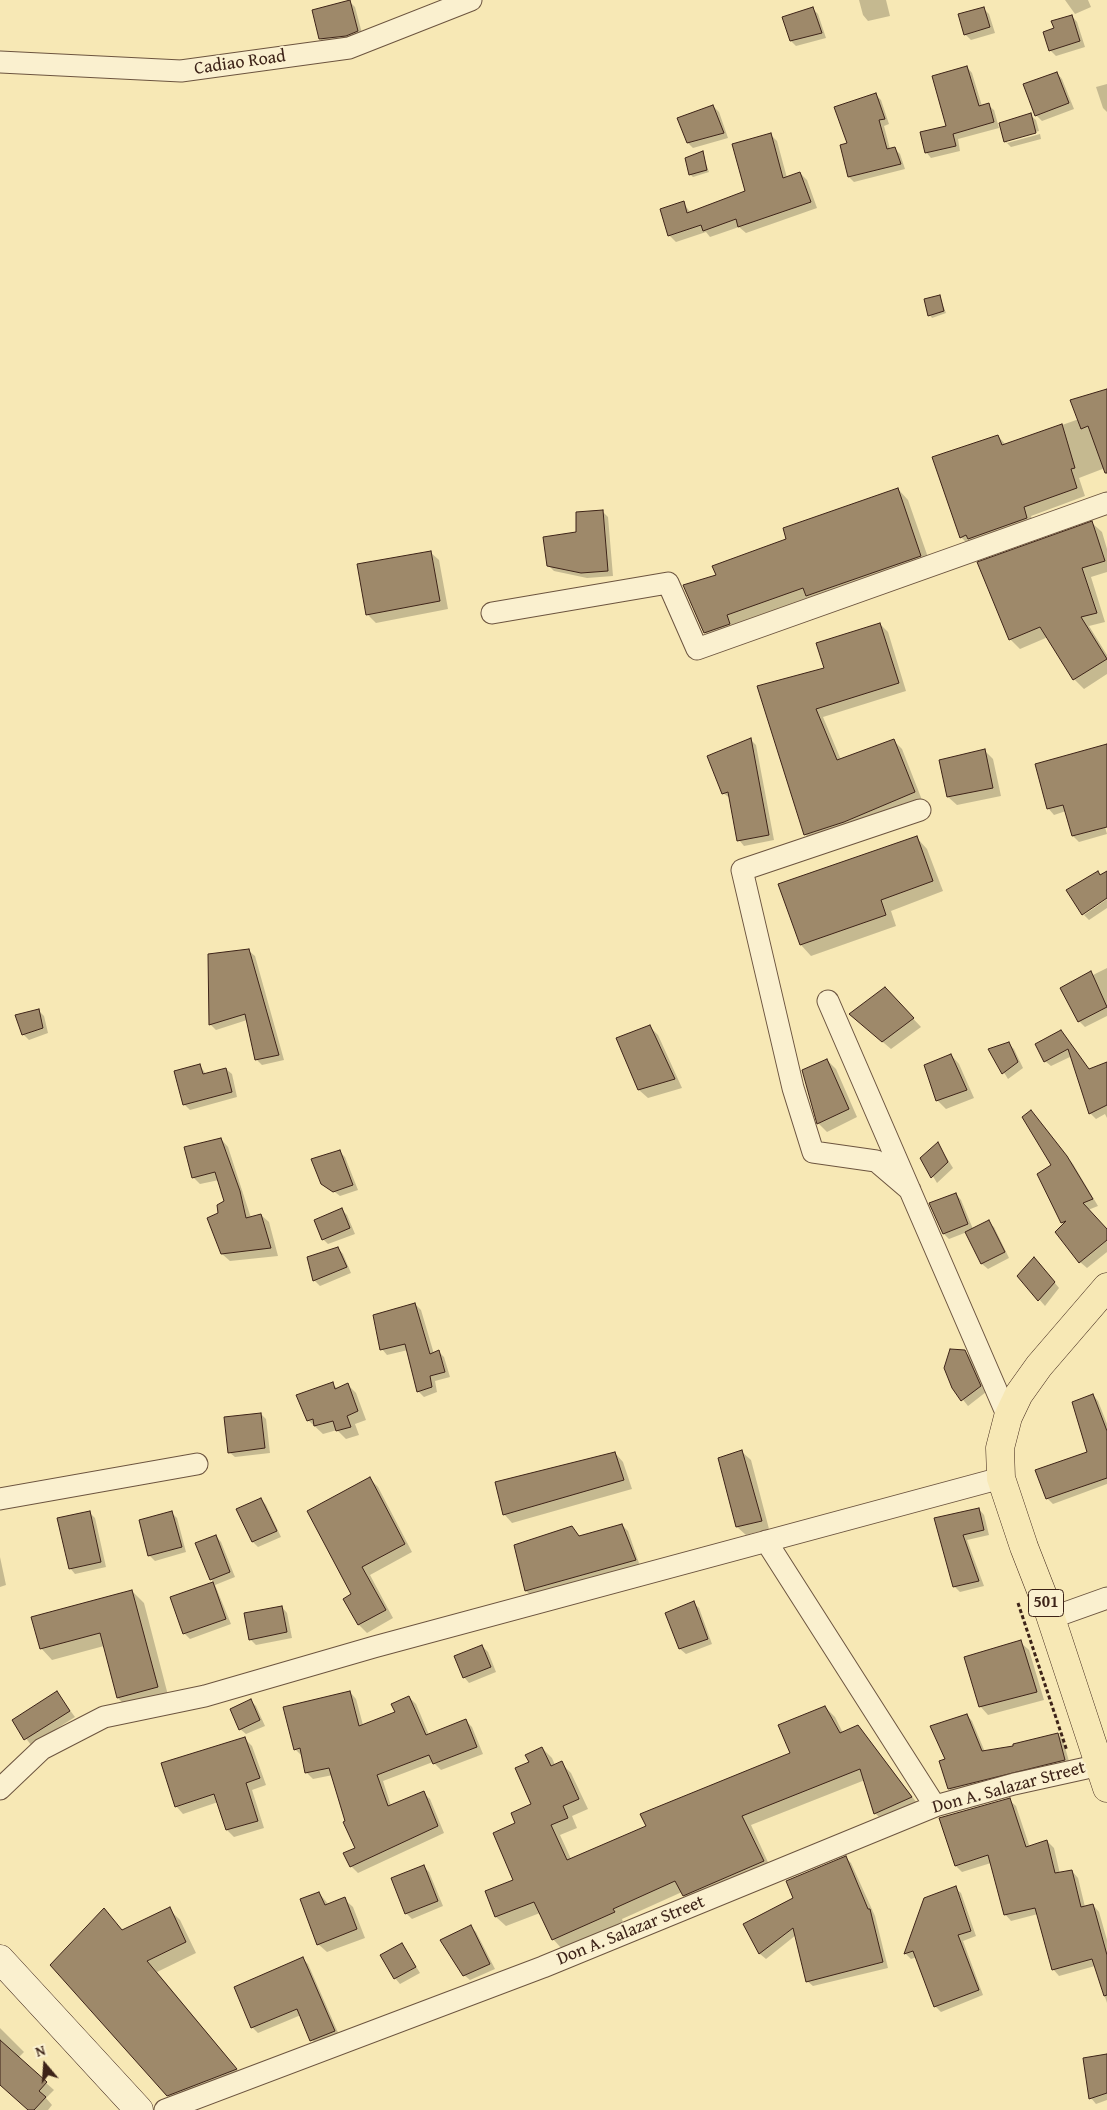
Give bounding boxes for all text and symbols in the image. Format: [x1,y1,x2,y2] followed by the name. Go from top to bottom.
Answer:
[193,46,287,80] street label: Cadiao Road
[1028,1590,1064,1616] road number: 501
[930,1757,1088,1819] street label: Don A. Salazar Street
[554,1891,708,1971] street label: Don A. Salazar Street
[20,2040,70,2090] north arrow
[33,2040,48,2062] text: N

